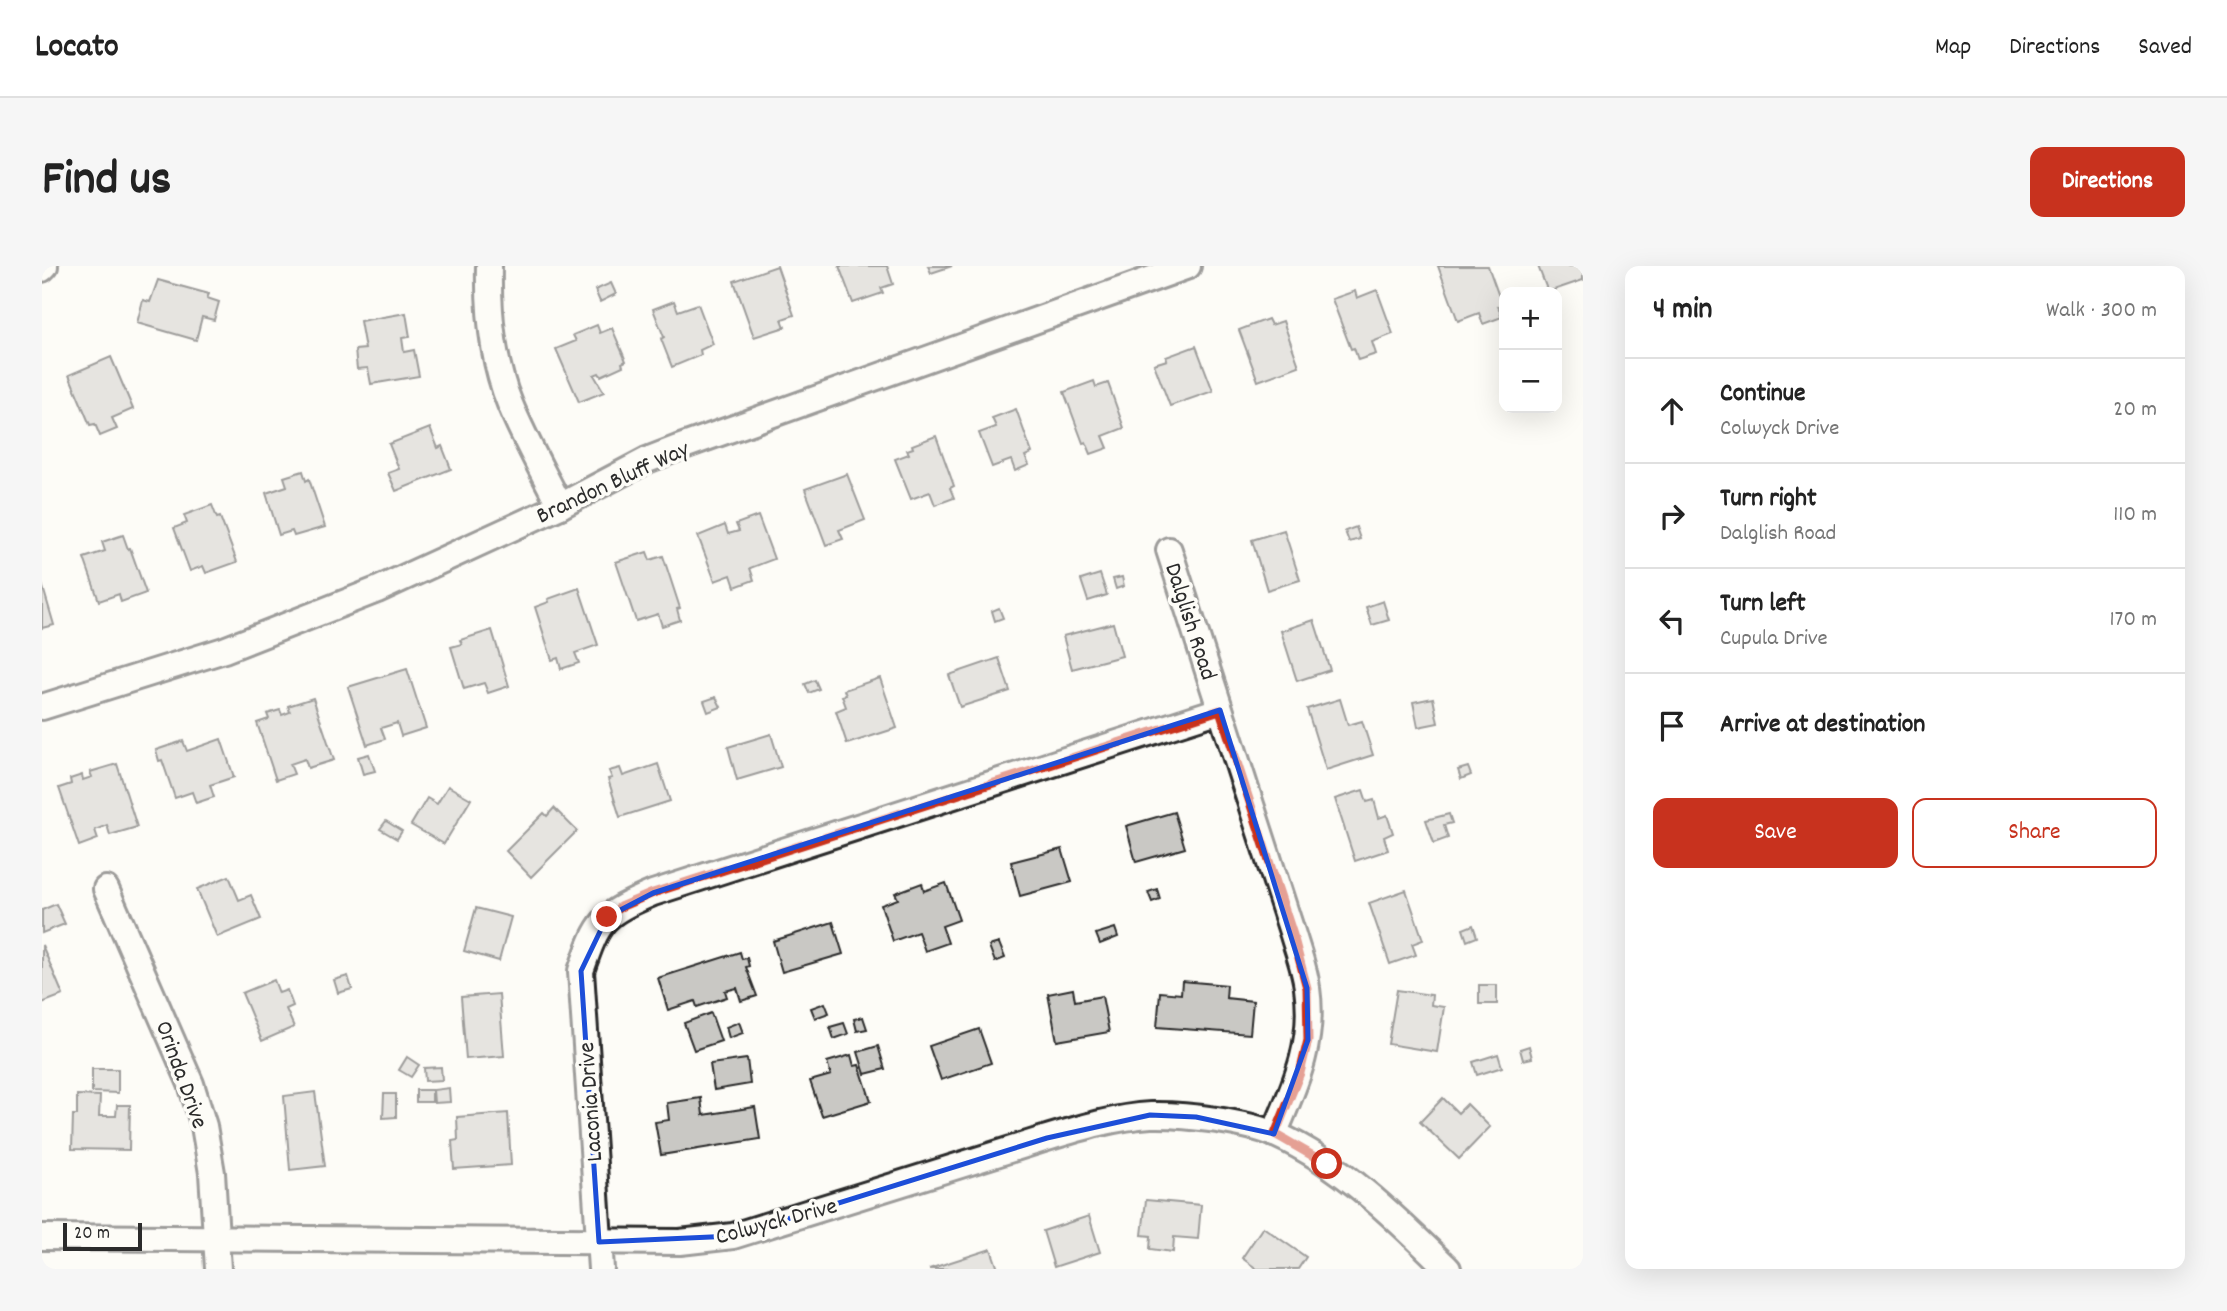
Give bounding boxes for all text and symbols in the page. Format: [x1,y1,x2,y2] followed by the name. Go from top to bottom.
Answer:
[35,25,119,72] text: Locato
[1935,31,1971,65] text: Map
[2009,31,2100,65] text: Directions
[2138,31,2192,65] text: Saved
[42,147,171,217] text: Find us
[2030,147,2185,217] button: Directions
[1499,287,1562,413] map controls
[1499,287,1562,350] button: +
[1653,290,1712,333] text: 4 min
[2046,295,2157,328] text: Walk · 300 m
[1499,350,1562,413] button: −
[1720,376,1805,413] text: Continue
[1653,392,1691,430] icon: ahead
[2113,394,2157,427] text: 20 m
[1720,413,1839,446] text: Colwyck Drive
[531,433,696,534] street label: Brandon Bluff Way
[1720,481,1817,518] text: Turn right
[1653,497,1691,535] icon: right
[2113,499,2157,532] text: 110 m
[1720,518,1836,551] text: Dalglish Road
[1154,559,1224,685] street label: Dalglish Road
[1720,586,1806,623] text: Turn left
[1653,602,1691,640] icon: left
[2110,604,2157,637] text: 170 m
[1720,623,1828,656] text: Cupula Drive
[1653,707,1691,745] icon: arrive
[1720,707,1925,744] text: Arrive at destination
[1653,798,1898,868] button: Save
[1912,798,2157,868] button: Share
[591,901,622,932] route end
[145,1016,215,1134] street label: Orinda Drive
[571,1041,613,1163] street label: Laconia Drive
[1311,1148,1342,1179] route start
[712,1190,841,1255] street label: Colwyck Drive
[63,1220,142,1252] scale bar
[74,1221,110,1248] text: 20 m

